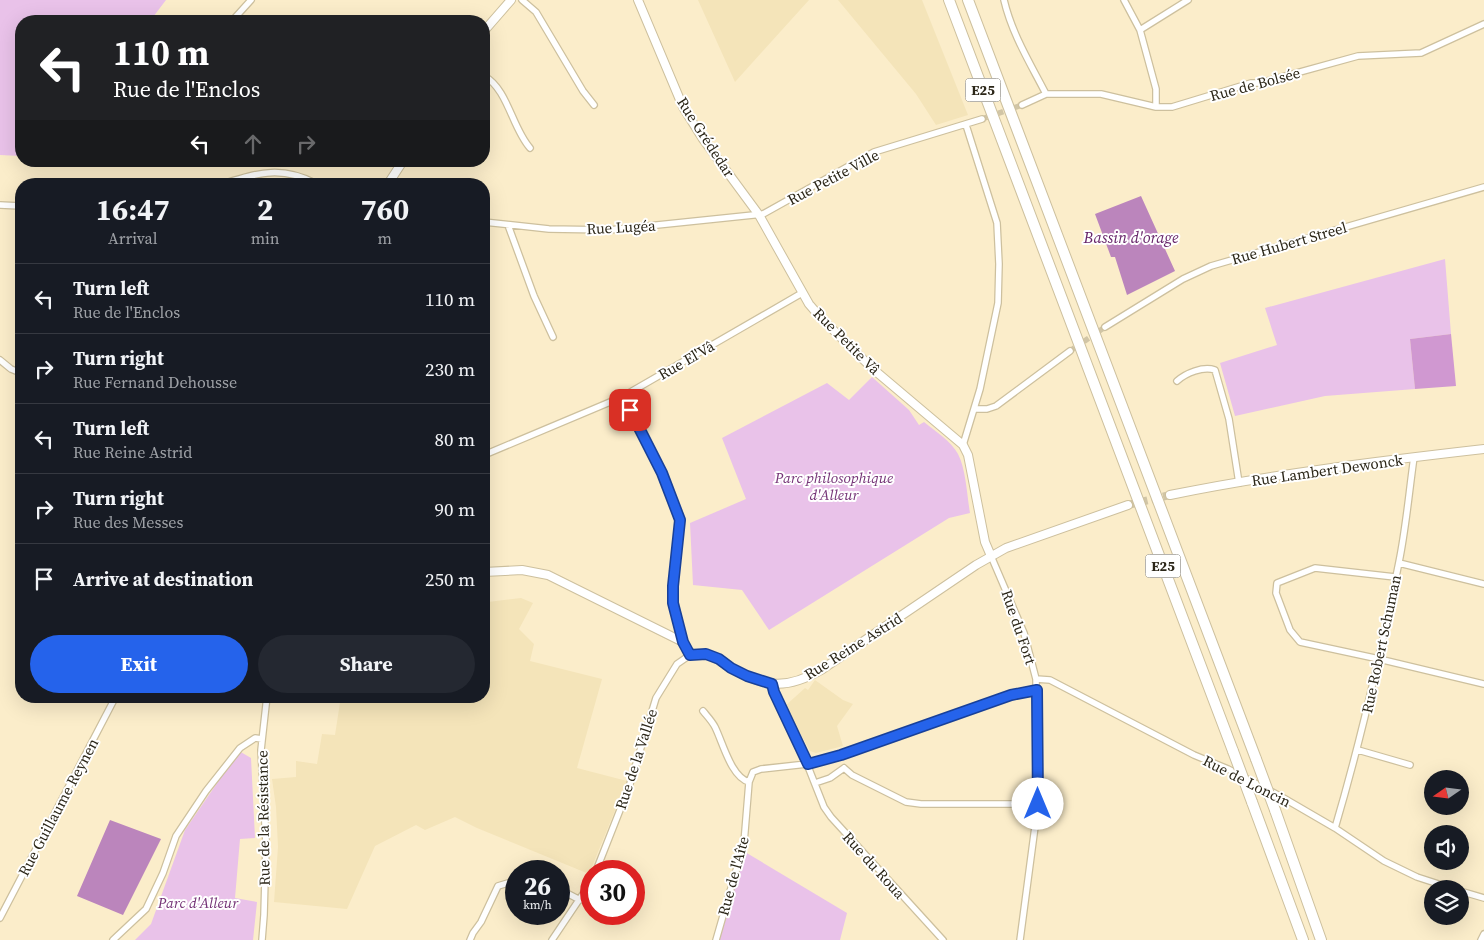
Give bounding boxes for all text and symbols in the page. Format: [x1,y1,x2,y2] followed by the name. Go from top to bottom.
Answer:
[113,29,209,77] text: 110 m
[30,35,95,100] icon: left
[1207,62,1303,106] street label: Rue de Bolsée
[113,74,260,104] text: Rue de l'Enclos
[966,78,1000,102] road number: E25
[672,93,740,182] street label: Rue Grédedar
[186,130,214,158] icon: left
[239,130,267,158] icon: ahead
[292,130,320,158] icon: right
[783,144,883,210] street label: Rue Petite Ville
[96,189,170,230] text: 16:47
[257,189,273,230] text: 2
[360,189,409,230] text: 760
[586,215,657,239] street label: Rue Lugéa
[1229,216,1350,270] street label: Rue Hubert Streel
[1082,226,1179,248] water label: Bassin d'orage
[108,227,158,249] text: Arrival
[251,227,280,249] text: min
[378,227,392,249] text: m
[73,275,149,301] text: Turn left
[30,285,58,313] icon: left
[425,286,475,312] text: 110 m
[73,301,180,323] text: Rue de l'Enclos
[809,303,885,379] street label: Rue Petite Vâ
[654,335,718,385] street label: Rue El'Vâ
[73,345,164,371] text: Turn right
[30,355,58,383] icon: right
[425,356,475,382] text: 230 m
[73,371,237,393] text: Rue Fernand Dehousse
[609,389,651,431] pin
[616,396,644,424] icon: arrive
[73,415,149,441] text: Turn left
[30,425,58,453] icon: left
[434,426,475,452] text: 80 m
[73,441,192,463] text: Rue Reine Astrid
[1250,449,1405,491] street label: Rue Lambert Dewonck
[774,467,893,505] park label: Parc philosophique d'Alleur
[73,485,164,511] text: Turn right
[30,495,58,523] icon: right
[434,496,475,522] text: 90 m
[73,511,183,533] text: Rue des Messes
[1146,554,1180,578] road number: E25
[30,565,58,593] icon: arrive
[73,566,253,592] text: Arrive at destination
[425,566,475,592] text: 250 m
[1356,573,1406,715] street label: Rue Robert Schuman
[996,587,1042,667] street label: Rue du Fort
[800,607,906,685] street label: Rue Reine Astrid
[30,635,248,693] button: Exit
[258,635,475,693] button: Share
[610,706,662,812] street label: Rue de la Vallée
[13,734,103,880] street label: Rue Guillaume Reynen
[251,750,275,886] street label: Rue de la Résistance
[1199,750,1295,812] street label: Rue de Loncin
[1424,770,1469,815] north arrow
[1424,770,1469,925] map controls
[1011,777,1063,829] position arrow
[1424,825,1469,870] button: sound
[838,827,910,904] street label: Rue du Roua
[712,834,754,918] street label: Rue de l'Aîte
[580,860,645,925] speed limit sign: 30
[524,869,551,903] text: 26
[1424,880,1469,925] button: layers
[157,892,239,913] park label: Parc d'Alleur
[523,897,552,913] text: km/h

